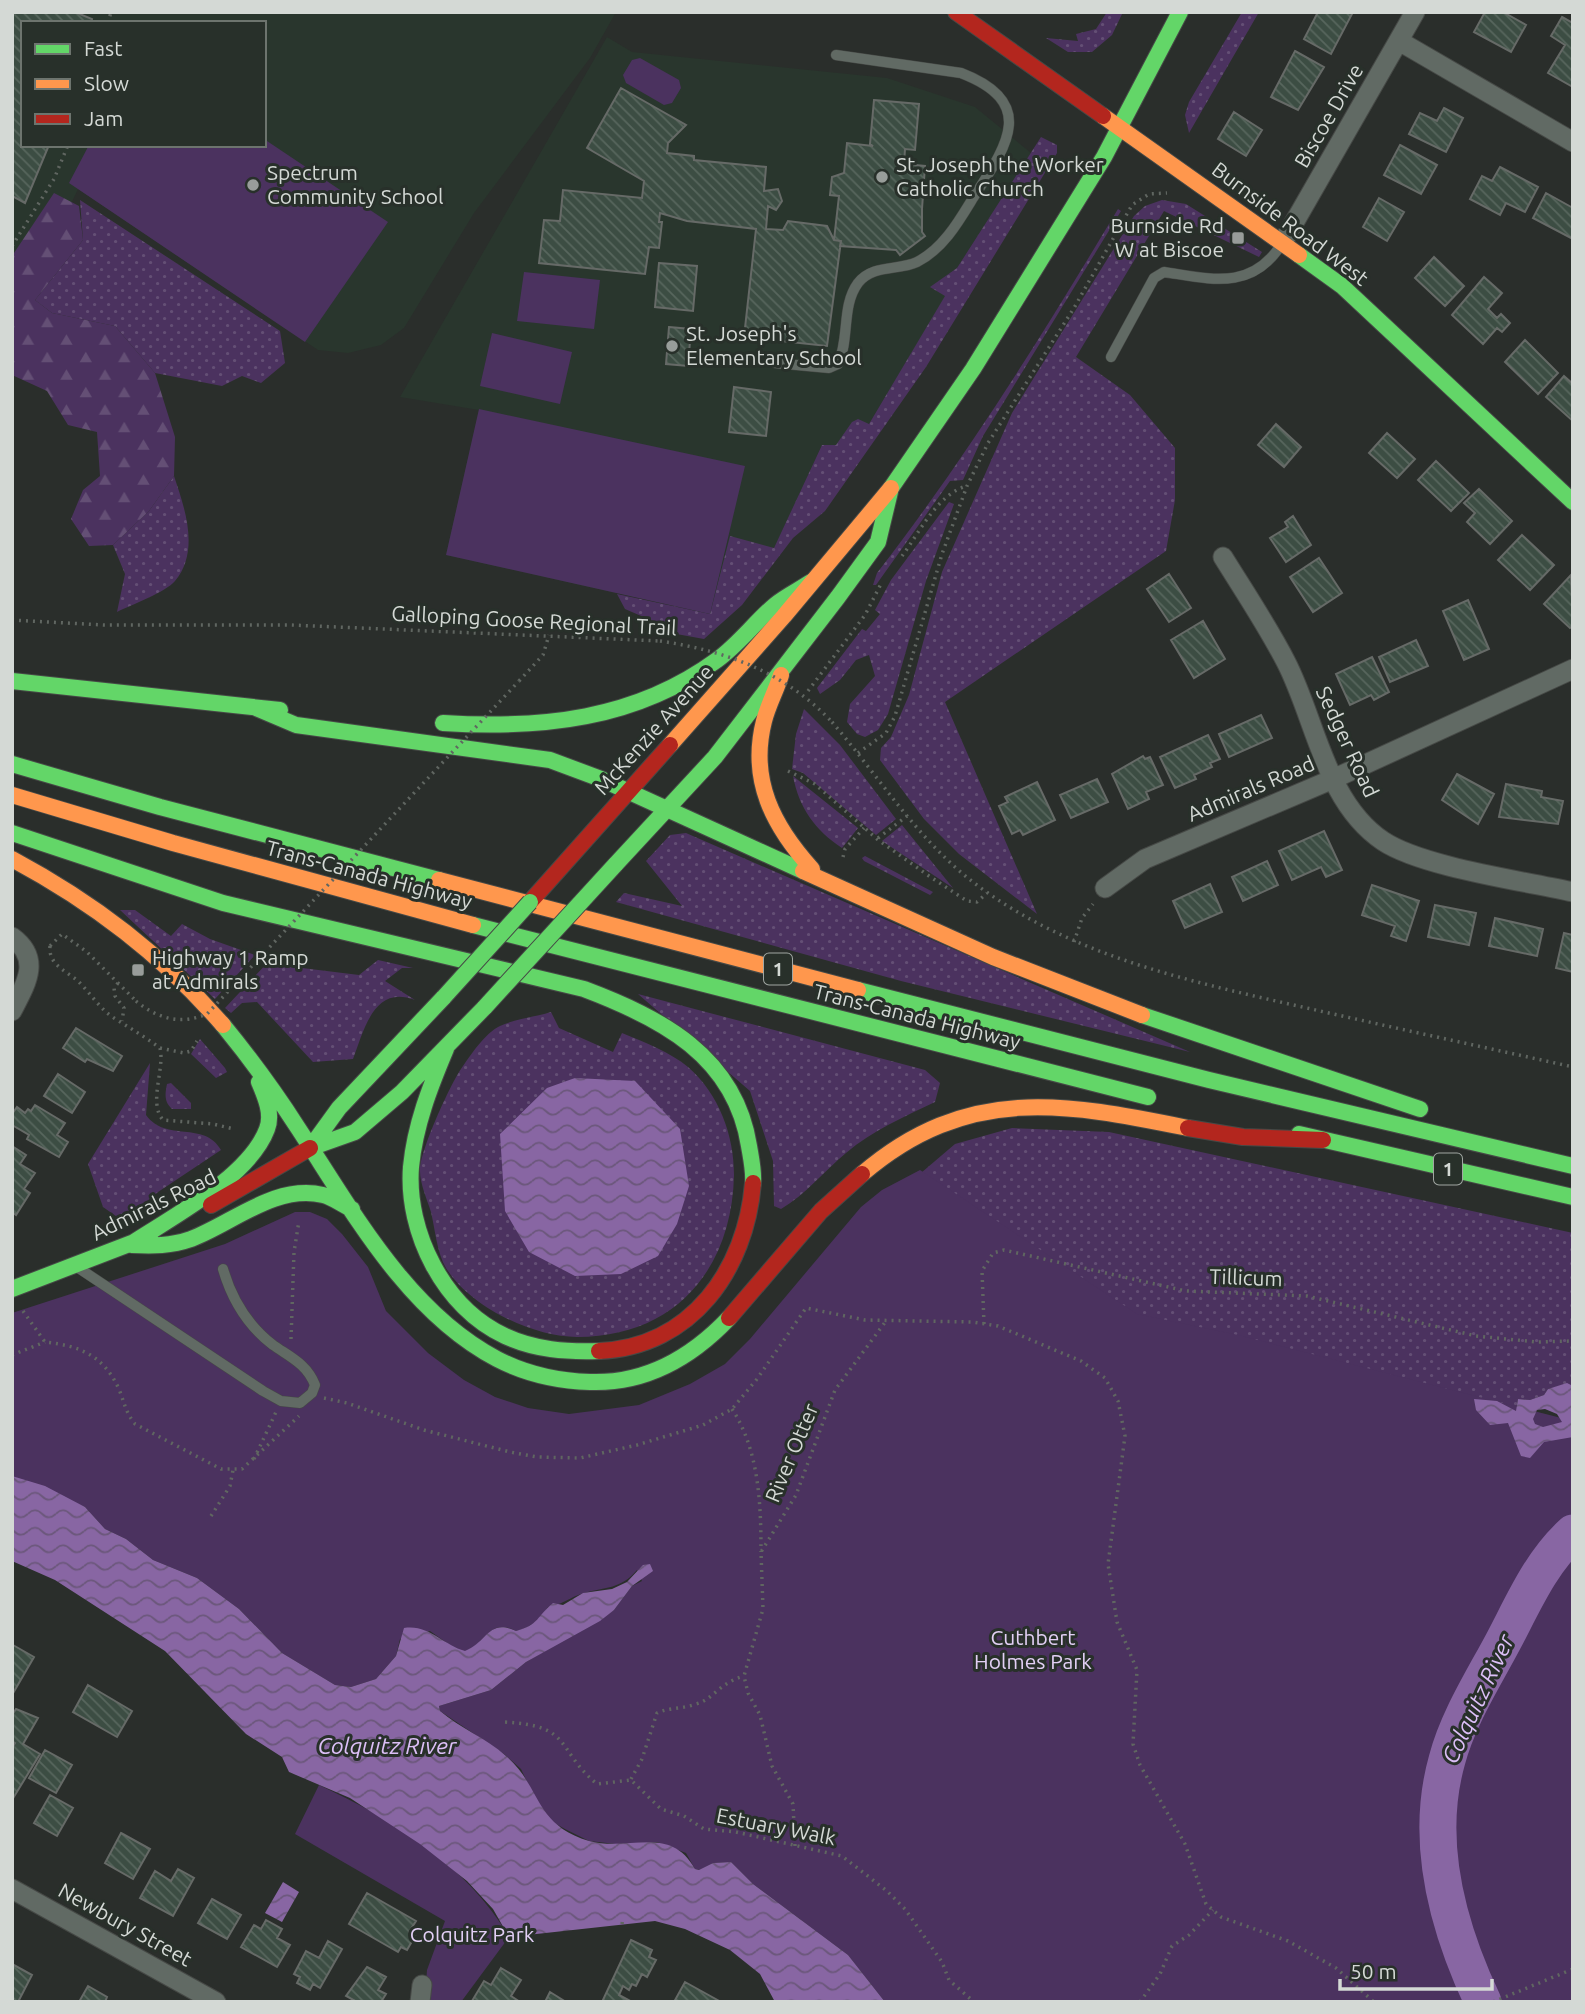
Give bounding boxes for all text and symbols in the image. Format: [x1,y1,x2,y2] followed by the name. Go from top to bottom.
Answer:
[21,21,266,147] legend
[84,36,122,60] text: Fast
[1289,59,1367,172] street label: Biscoe Drive
[84,71,129,95] text: Slow
[84,106,123,130] text: Jam
[896,152,1104,200] place label: St. Joseph the Worker Catholic Church
[1208,157,1373,290] street label: Burnside Road West
[267,160,444,208] place label: Spectrum Community School
[874,169,890,185] marker: St. Joseph the Worker Catholic Church
[245,177,261,193] marker: Spectrum Community School
[1110,213,1224,261] place label: Burnside Rd W at Biscoe
[1230,230,1246,246] marker: Burnside Rd W at Biscoe
[686,321,862,369] place label: St. Joseph's Elementary School
[664,338,680,354] marker: St. Joseph's Elementary School
[391,601,677,639] street label: Galloping Goose Regional Trail
[589,660,718,799] street label: McKenzie Avenue
[1312,682,1384,801] street label: Sedger Road
[1183,751,1318,826] street label: Admirals Road
[264,835,475,913] street label: Trans-Canada Highway
[152,945,309,993] place label: Highway 1 Ramp at Admirals
[764,953,792,984] road number: 1
[130,962,146,978] marker: Highway 1 Ramp at Admirals
[811,979,1023,1053] street label: Trans-Canada Highway
[1434,1154,1462,1184] road number: 1
[87,1164,220,1245] street label: Admirals Road
[1209,1264,1283,1290] street label: Tillicum
[760,1400,823,1506] street label: River Otter
[974,1625,1092,1673] park label: Cuthbert Holmes Park
[1437,1629,1519,1767] water label: Colquitz River
[317,1733,458,1758] water label: Colquitz River
[714,1803,838,1849] street label: Estuary Walk
[54,1877,197,1971] street label: Newbury Street
[410,1922,535,1946] park label: Colquitz Park
[1340,1948,1492,1992] scale bar
[1350,1959,1397,1983] text: 50 m

